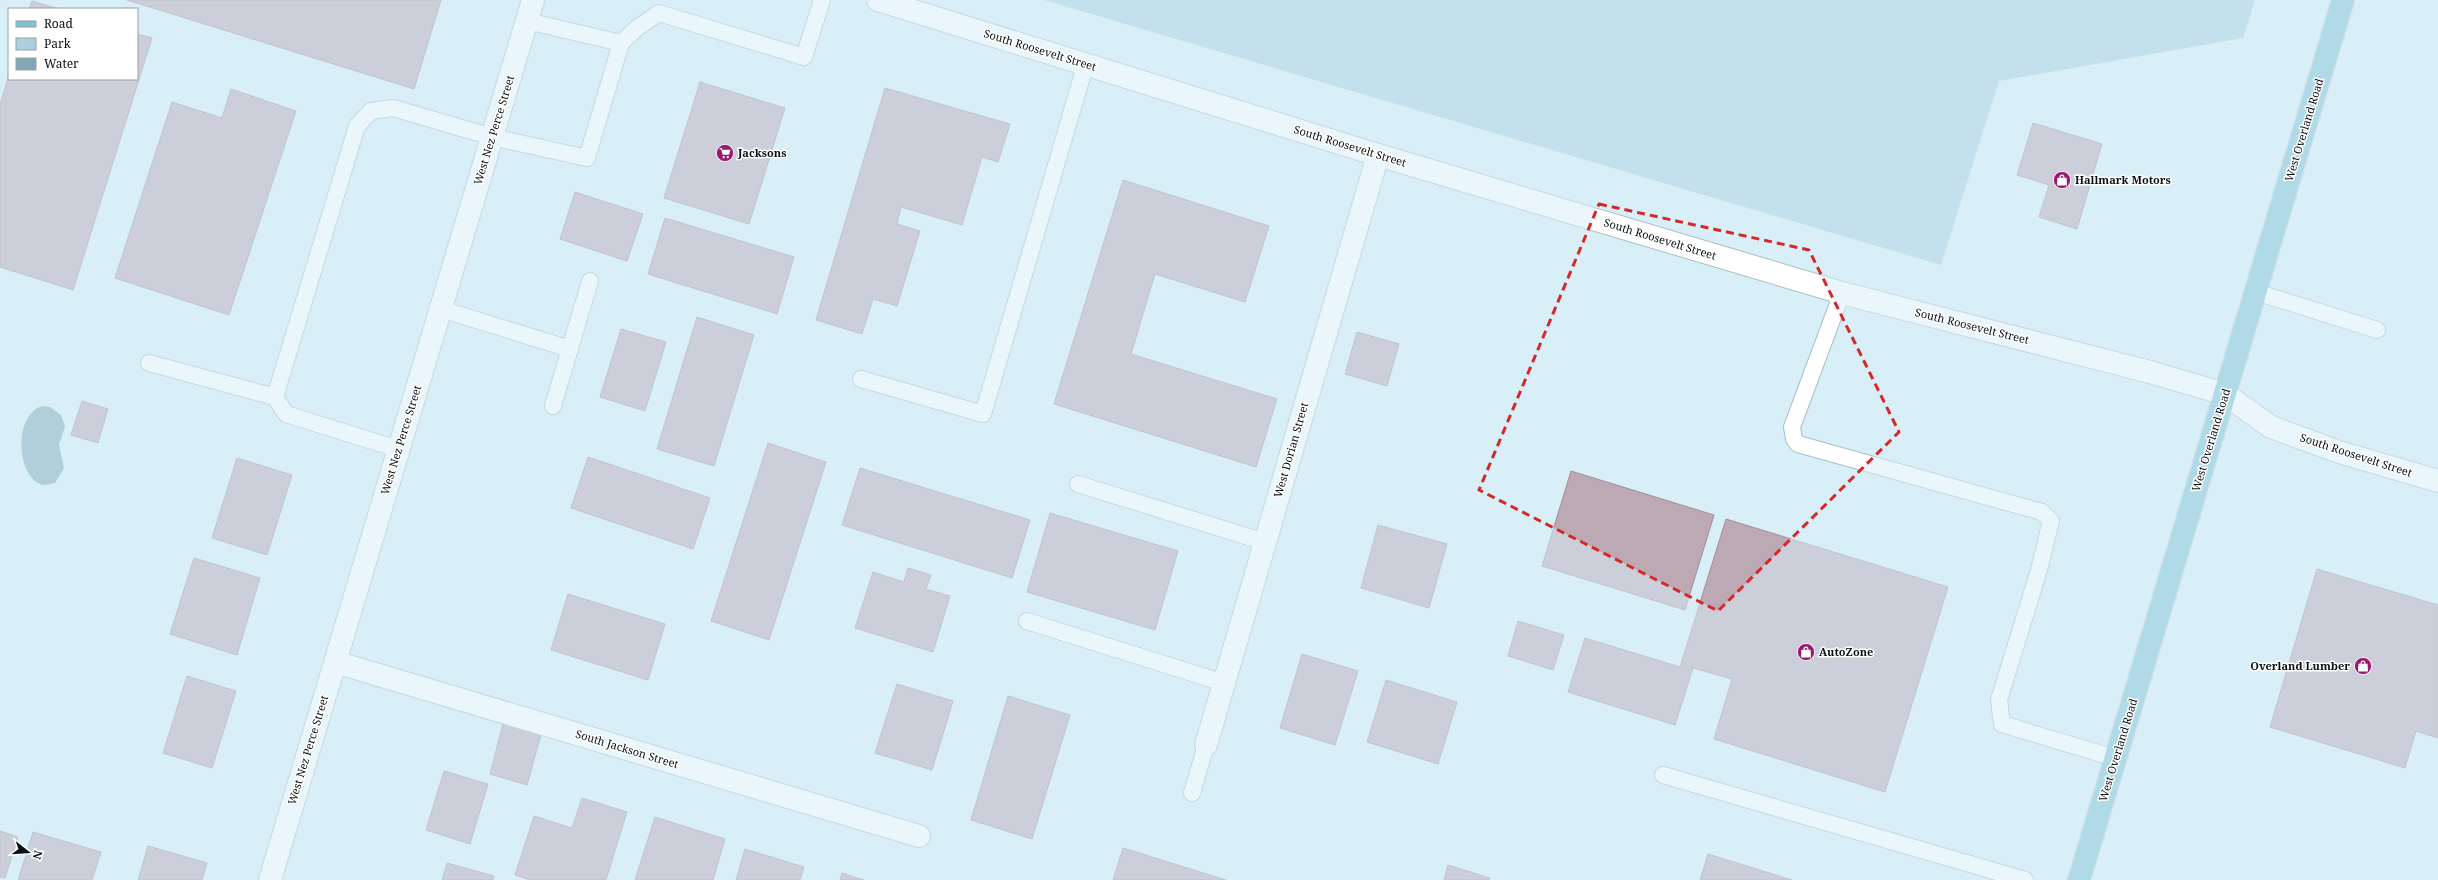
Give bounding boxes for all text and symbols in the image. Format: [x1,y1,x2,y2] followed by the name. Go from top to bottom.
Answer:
[8,8,138,80] legend
[44,15,74,32] text: Road
[982,25,1098,74] street label: South Roosevelt Street
[44,35,72,52] text: Park
[44,55,79,72] text: Water
[470,73,517,186] street label: West Nez Perce Street
[2281,76,2326,183] street label: West Overland Road
[1292,121,1408,170] street label: South Roosevelt Street
[715,143,735,163] supermarket icon: Jacksons
[737,145,786,160] place label: Jacksons
[2052,170,2072,190] shop icon: Hallmark Motors
[2075,172,2171,187] place label: Hallmark Motors
[1602,214,1718,263] street label: South Roosevelt Street
[1914,304,2031,347] street label: South Roosevelt Street
[377,383,424,496] street label: West Nez Perce Street
[2188,386,2233,493] street label: West Overland Road
[1270,400,1311,499] street label: West Dorian Street
[2298,429,2414,480] street label: South Roosevelt Street
[1796,642,1816,662] shop icon: AutoZone
[1819,644,1873,659] place label: AutoZone
[2353,656,2373,676] shop icon: Overland Lumber
[2250,658,2350,673] place label: Overland Lumber
[284,693,331,806] street label: West Nez Perce Street
[2095,696,2140,803] street label: West Overland Road
[574,726,681,771] street label: South Jackson Street
[8,832,48,872] north arrow
[30,849,46,862] text: N

